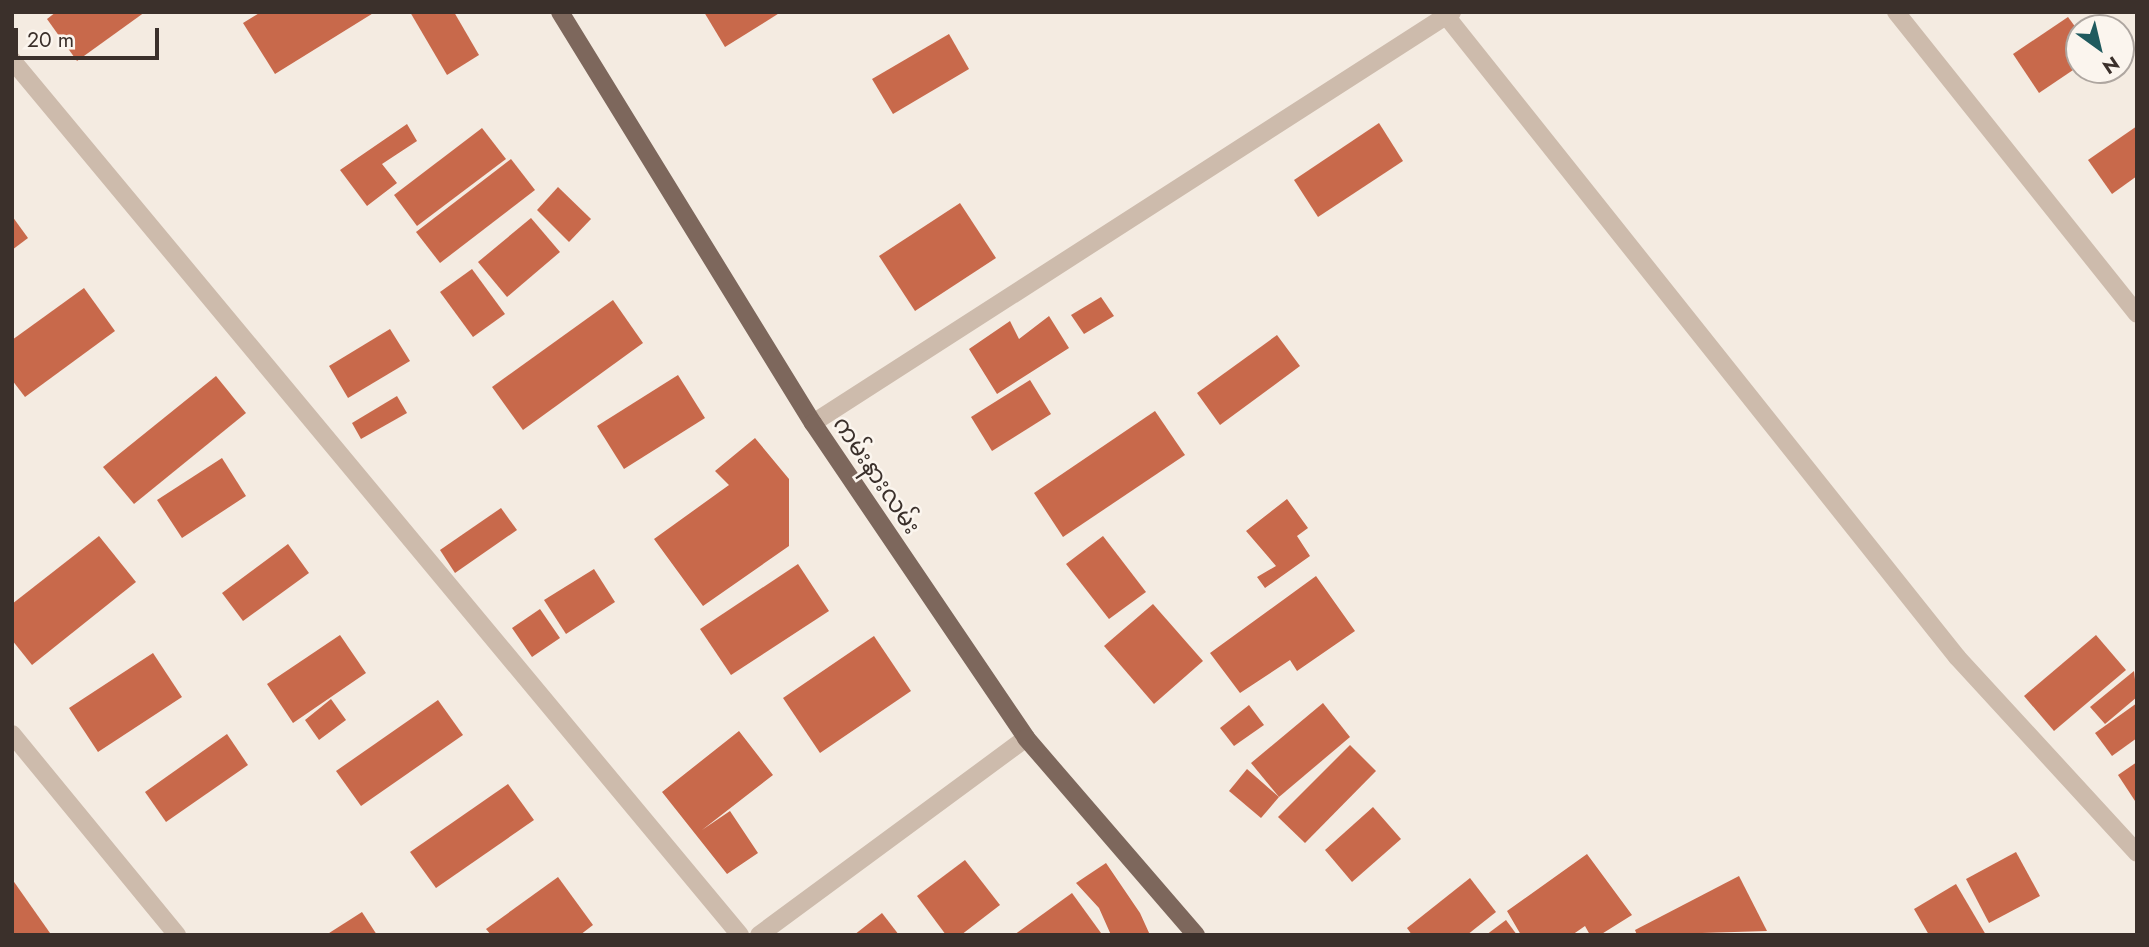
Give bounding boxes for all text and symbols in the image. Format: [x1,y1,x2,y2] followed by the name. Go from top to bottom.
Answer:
[18,14,163,58] scale bar
[2065,14,2135,84] north arrow
[27,25,74,55] text: 20 m
[2097,50,2125,81] text: N
[827,411,927,539] street label: ကမ်းနားလမ်း

